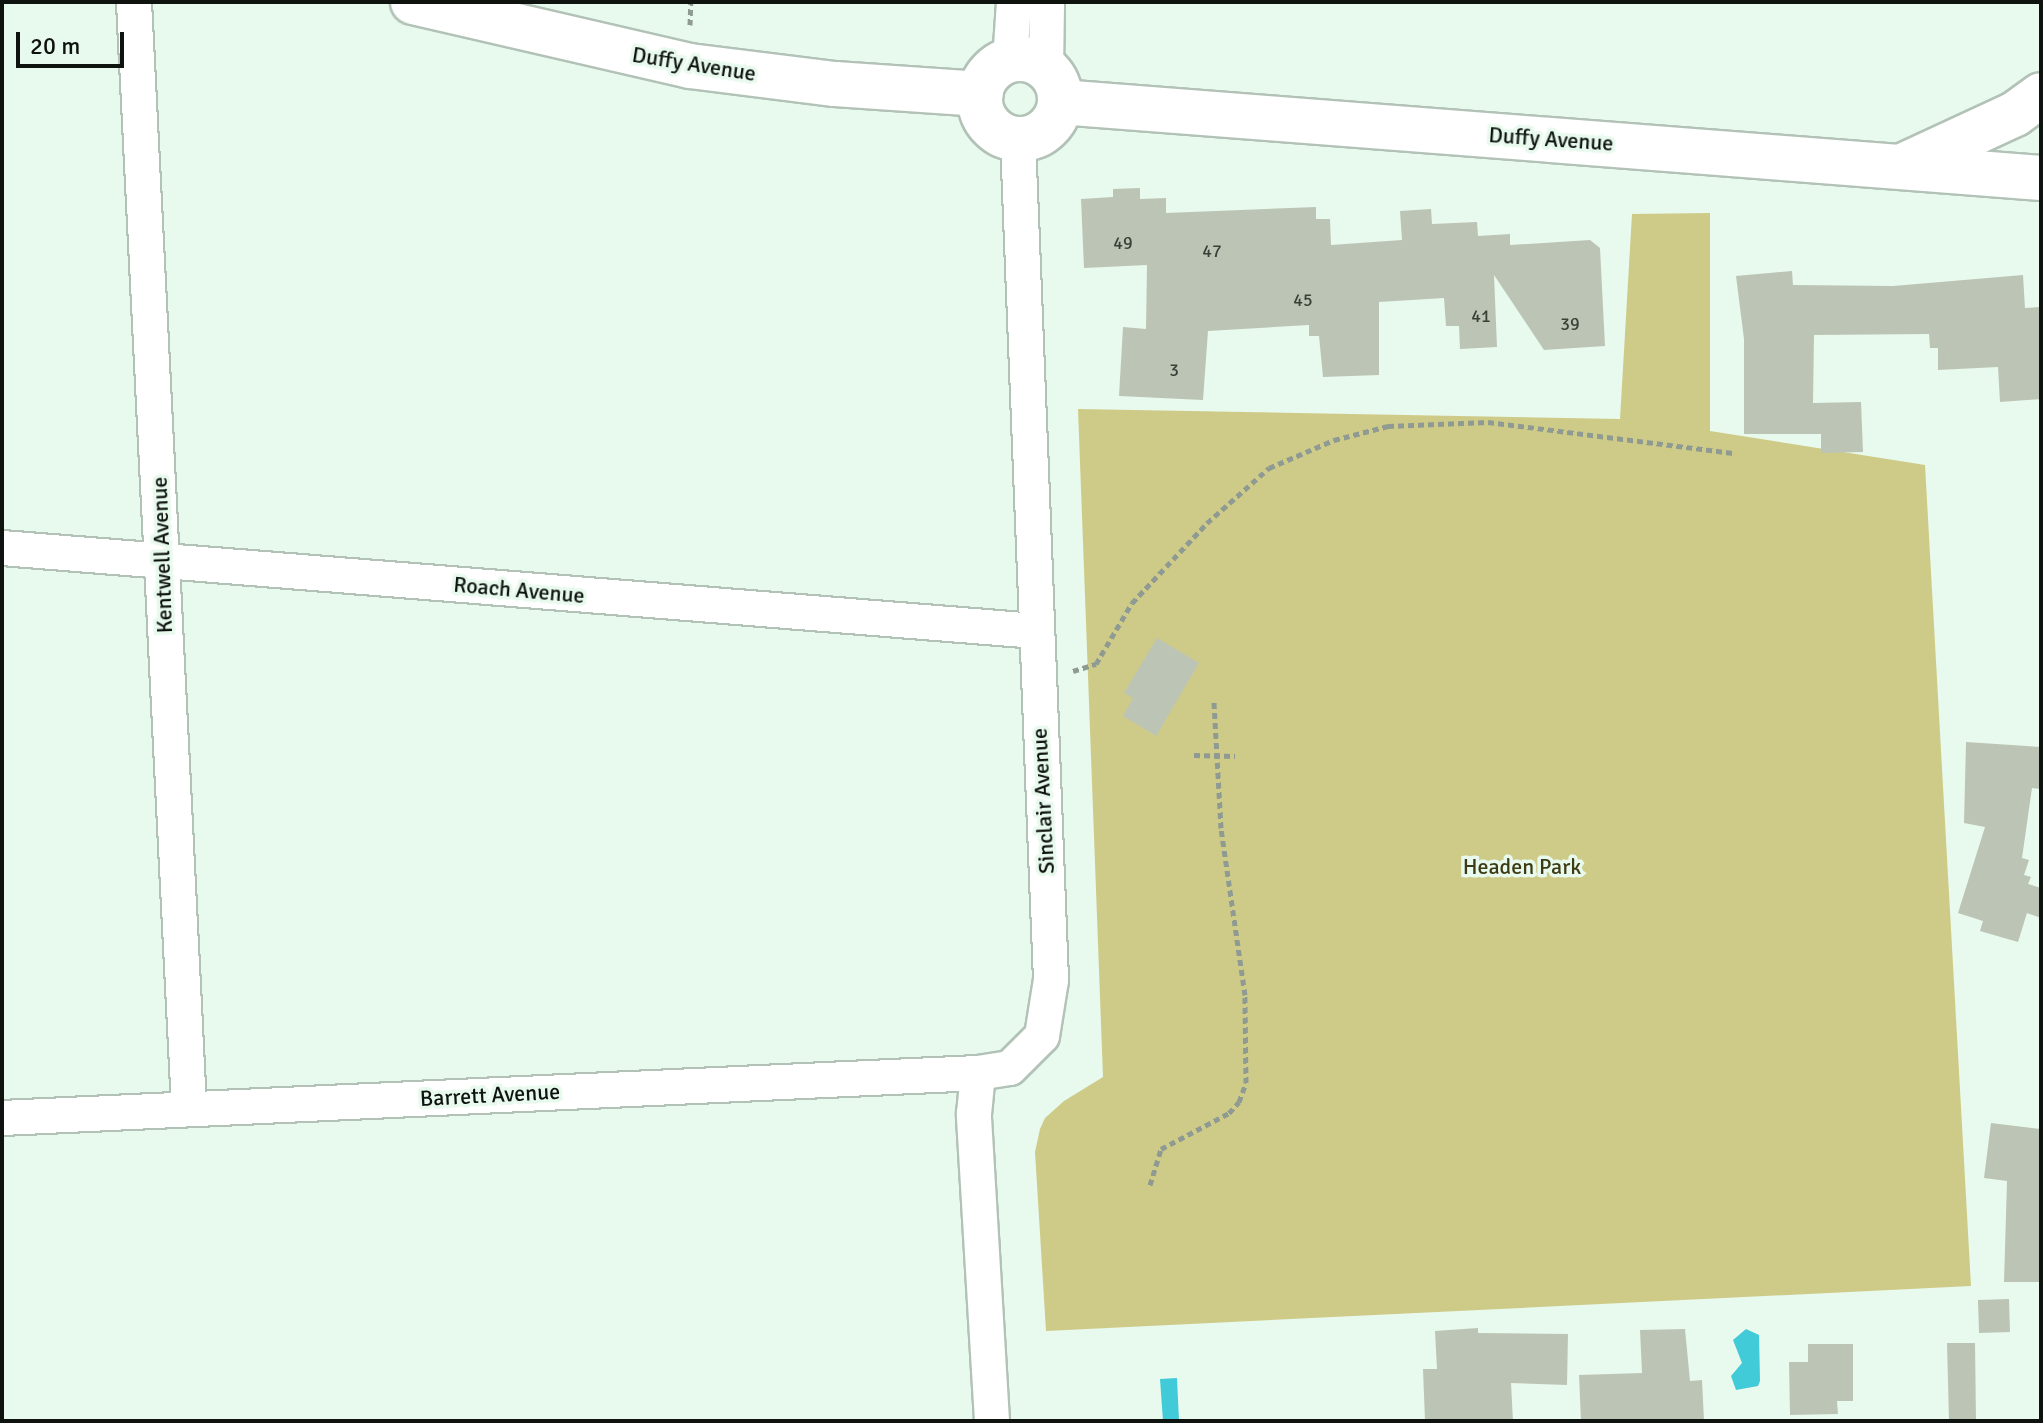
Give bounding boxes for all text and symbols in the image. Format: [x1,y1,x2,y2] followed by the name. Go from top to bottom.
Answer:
[20,16,128,66] scale bar
[30,31,80,61] text: 20 m
[630,41,758,87] street label: Duffy Avenue
[1488,121,1614,157] street label: Duffy Avenue
[1113,232,1133,254] house number: 49
[1202,240,1222,262] house number: 47
[1293,289,1313,311] house number: 45
[1471,305,1491,327] house number: 41
[1560,313,1580,335] house number: 39
[1169,359,1179,381] house number: 3
[146,476,178,634] street label: Kentwell Avenue
[452,571,586,609] street label: Roach Avenue
[1026,727,1060,875] street label: Sinclair Avenue
[1463,854,1581,880] park label: Headen Park
[419,1078,561,1112] street label: Barrett Avenue

